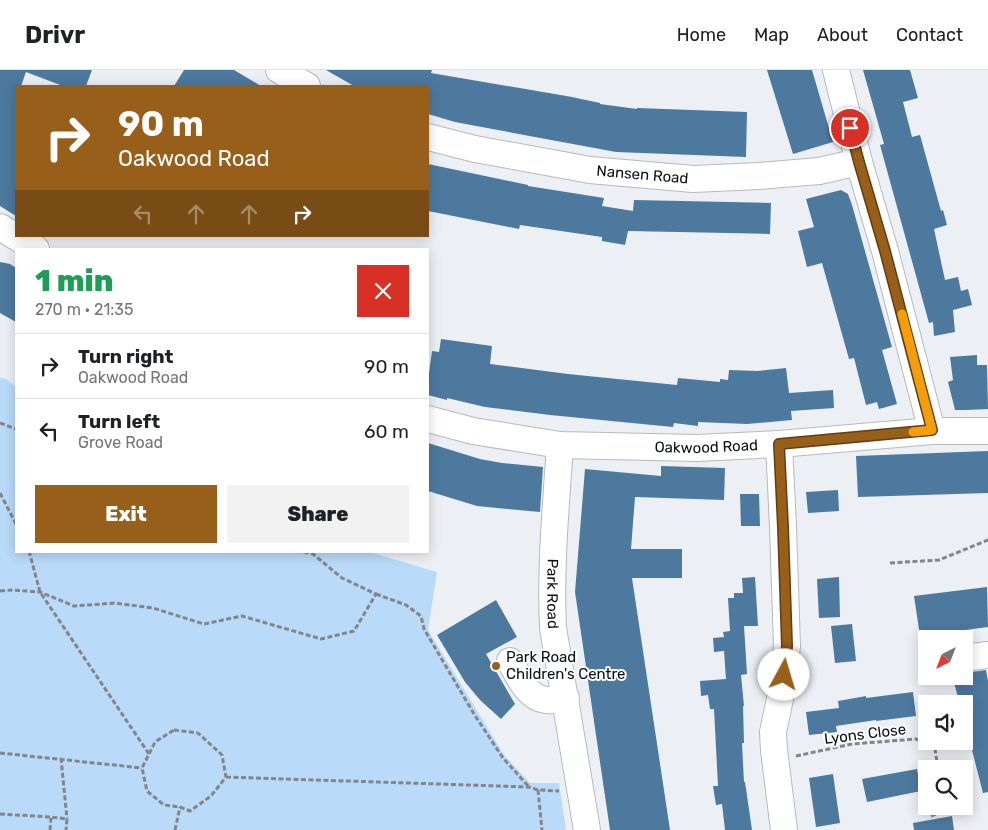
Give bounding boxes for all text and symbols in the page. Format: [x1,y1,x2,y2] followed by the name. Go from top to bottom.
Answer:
[25,21,85,49] text: Drivr
[677,24,726,46] text: Home
[754,24,789,46] text: Map
[817,24,868,46] text: About
[896,24,963,46] text: Contact
[118,103,204,145] text: 90 m
[35,105,100,170] icon: right
[829,107,871,149] pin
[836,114,864,142] icon: arrive
[118,145,270,172] text: Oakwood Road
[596,162,689,188] street label: Nansen Road
[129,200,157,228] icon: left
[182,200,210,228] icon: ahead
[235,200,263,228] icon: ahead
[288,200,316,228] icon: right
[35,263,113,299] text: 1 min
[357,265,409,317] button: close
[35,300,133,319] text: 270 m · 21:35
[78,345,173,368] text: Turn right
[35,352,63,380] icon: right
[364,355,409,378] text: 90 m
[78,368,188,387] text: Oakwood Road
[78,410,160,433] text: Turn left
[35,417,63,445] icon: left
[364,420,409,443] text: 60 m
[78,433,163,452] text: Grove Road
[654,436,758,457] street label: Oakwood Road
[35,485,217,543] button: Exit
[227,485,409,543] button: Share
[543,558,562,629] street label: Park Road
[918,630,972,685] north arrow
[918,630,973,815] map controls
[506,648,625,683] place label: Park Road Children's Centre
[757,648,809,700] position arrow
[490,660,502,672] marker: Park Road Children's Centre
[918,695,973,750] button: sound
[823,720,907,748] street label: Lyons Close
[918,760,973,815] button: search

